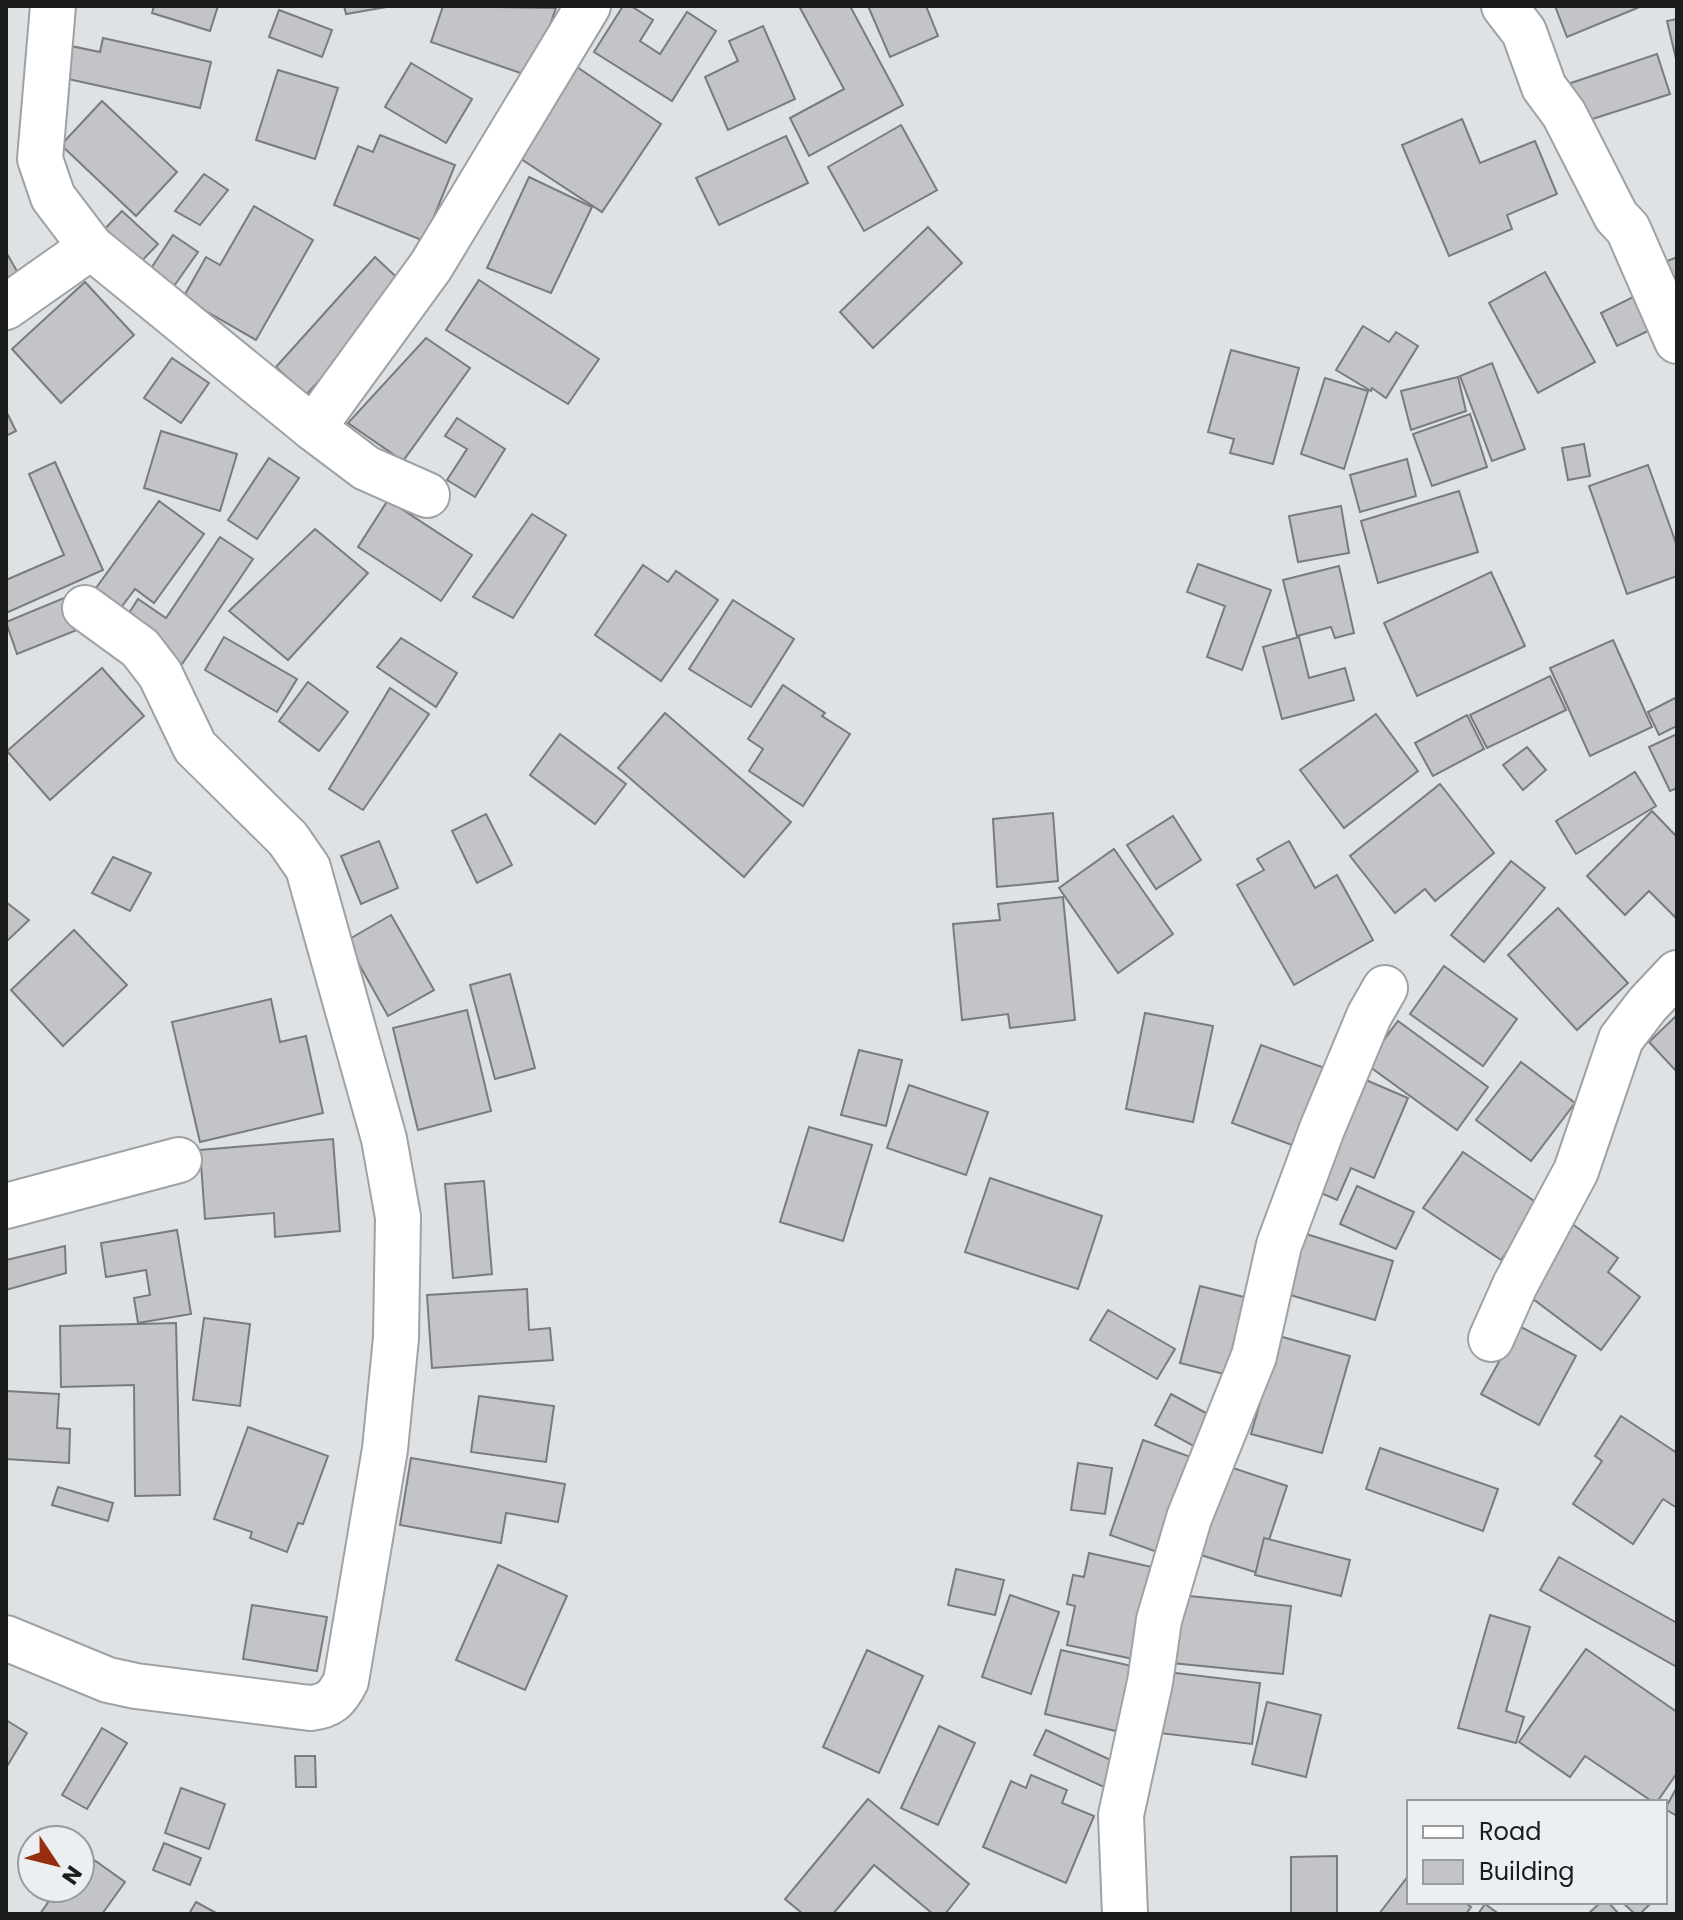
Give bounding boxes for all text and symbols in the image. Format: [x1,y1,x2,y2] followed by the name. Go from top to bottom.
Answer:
[1407,1800,1667,1904] legend
[1479,1815,1541,1848] text: Road
[16,1824,96,1904] north arrow
[1479,1855,1575,1888] text: Building
[55,1860,89,1891] text: N

